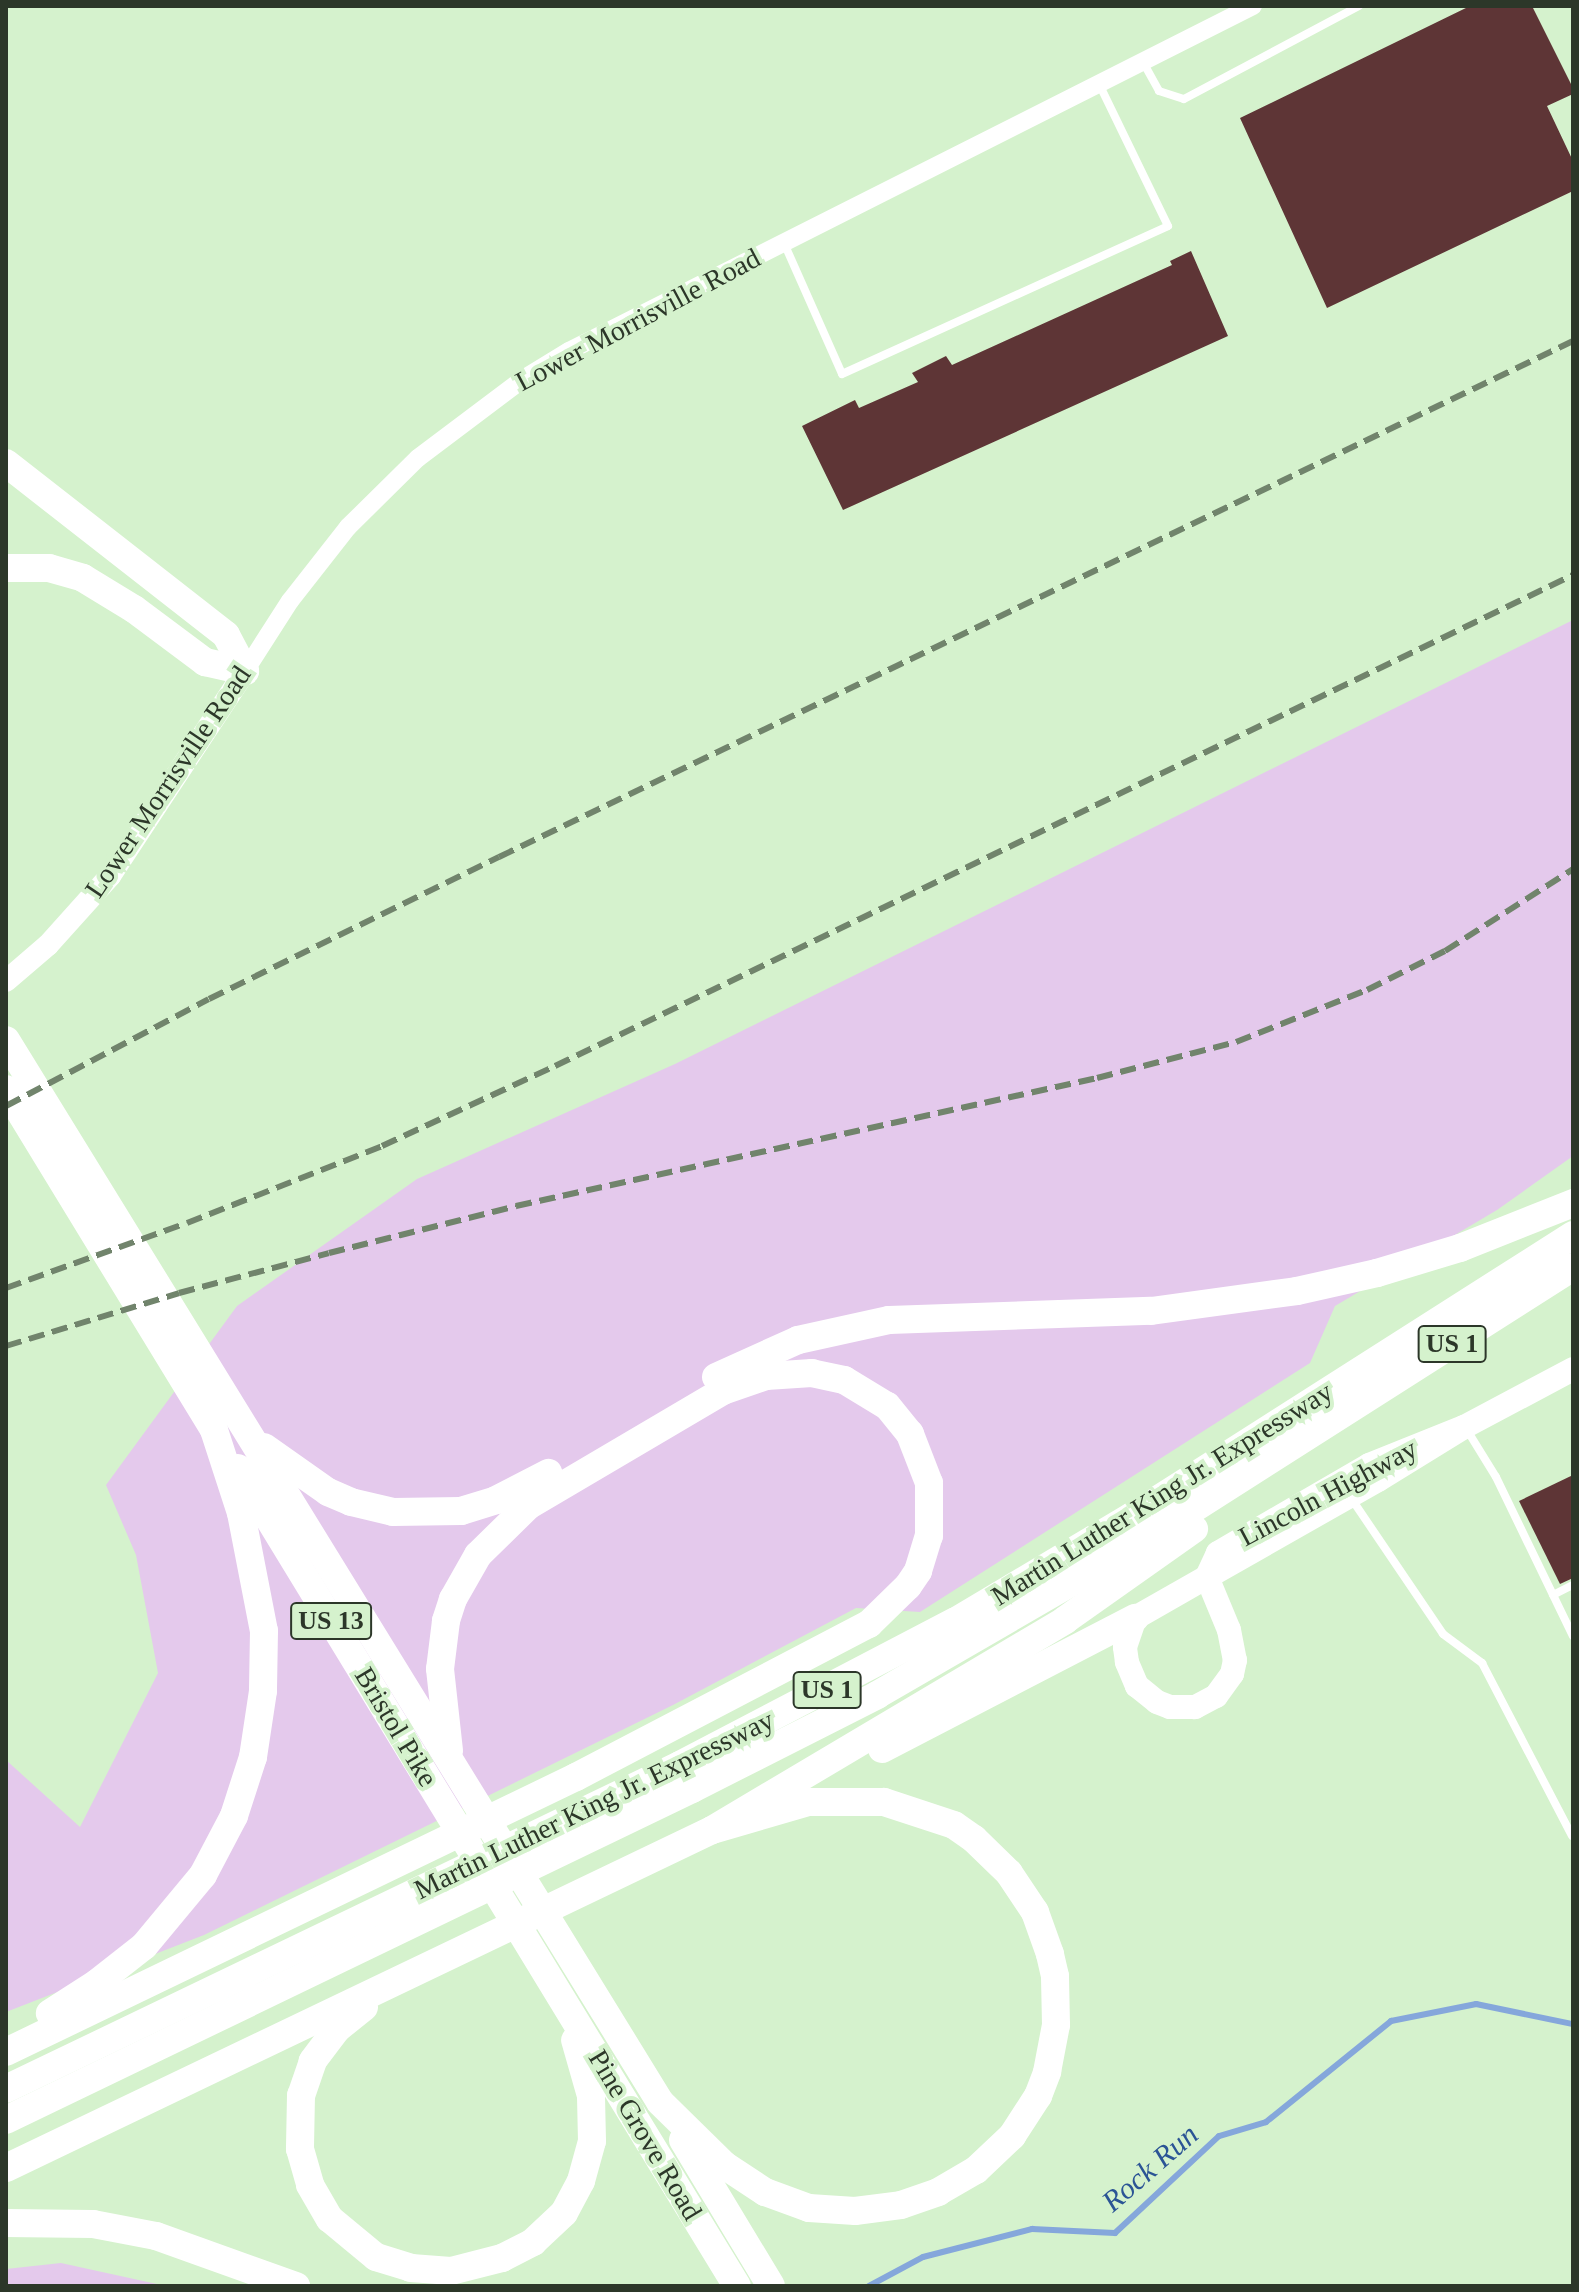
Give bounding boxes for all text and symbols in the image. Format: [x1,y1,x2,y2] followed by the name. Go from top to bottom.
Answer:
[510,241,766,399] street label: Lower Morrisville Road
[78,660,258,904] street label: Lower Morrisville Road
[1416,1322,1488,1366] road number: US 1
[985,1375,1339,1613] street label: Martin Luther King Jr. Expressway
[1233,1432,1423,1554] street label: Lincoln Highway
[289,1599,373,1643] road number: US 13
[347,1661,445,1793] street label: Bristol Pike
[791,1668,863,1712] road number: US 1
[409,1703,779,1907] street label: Martin Luther King Jr. Expressway
[581,2044,709,2226] street label: Pine Grove Road
[1095,2116,1205,2220] water label: Rock Run

